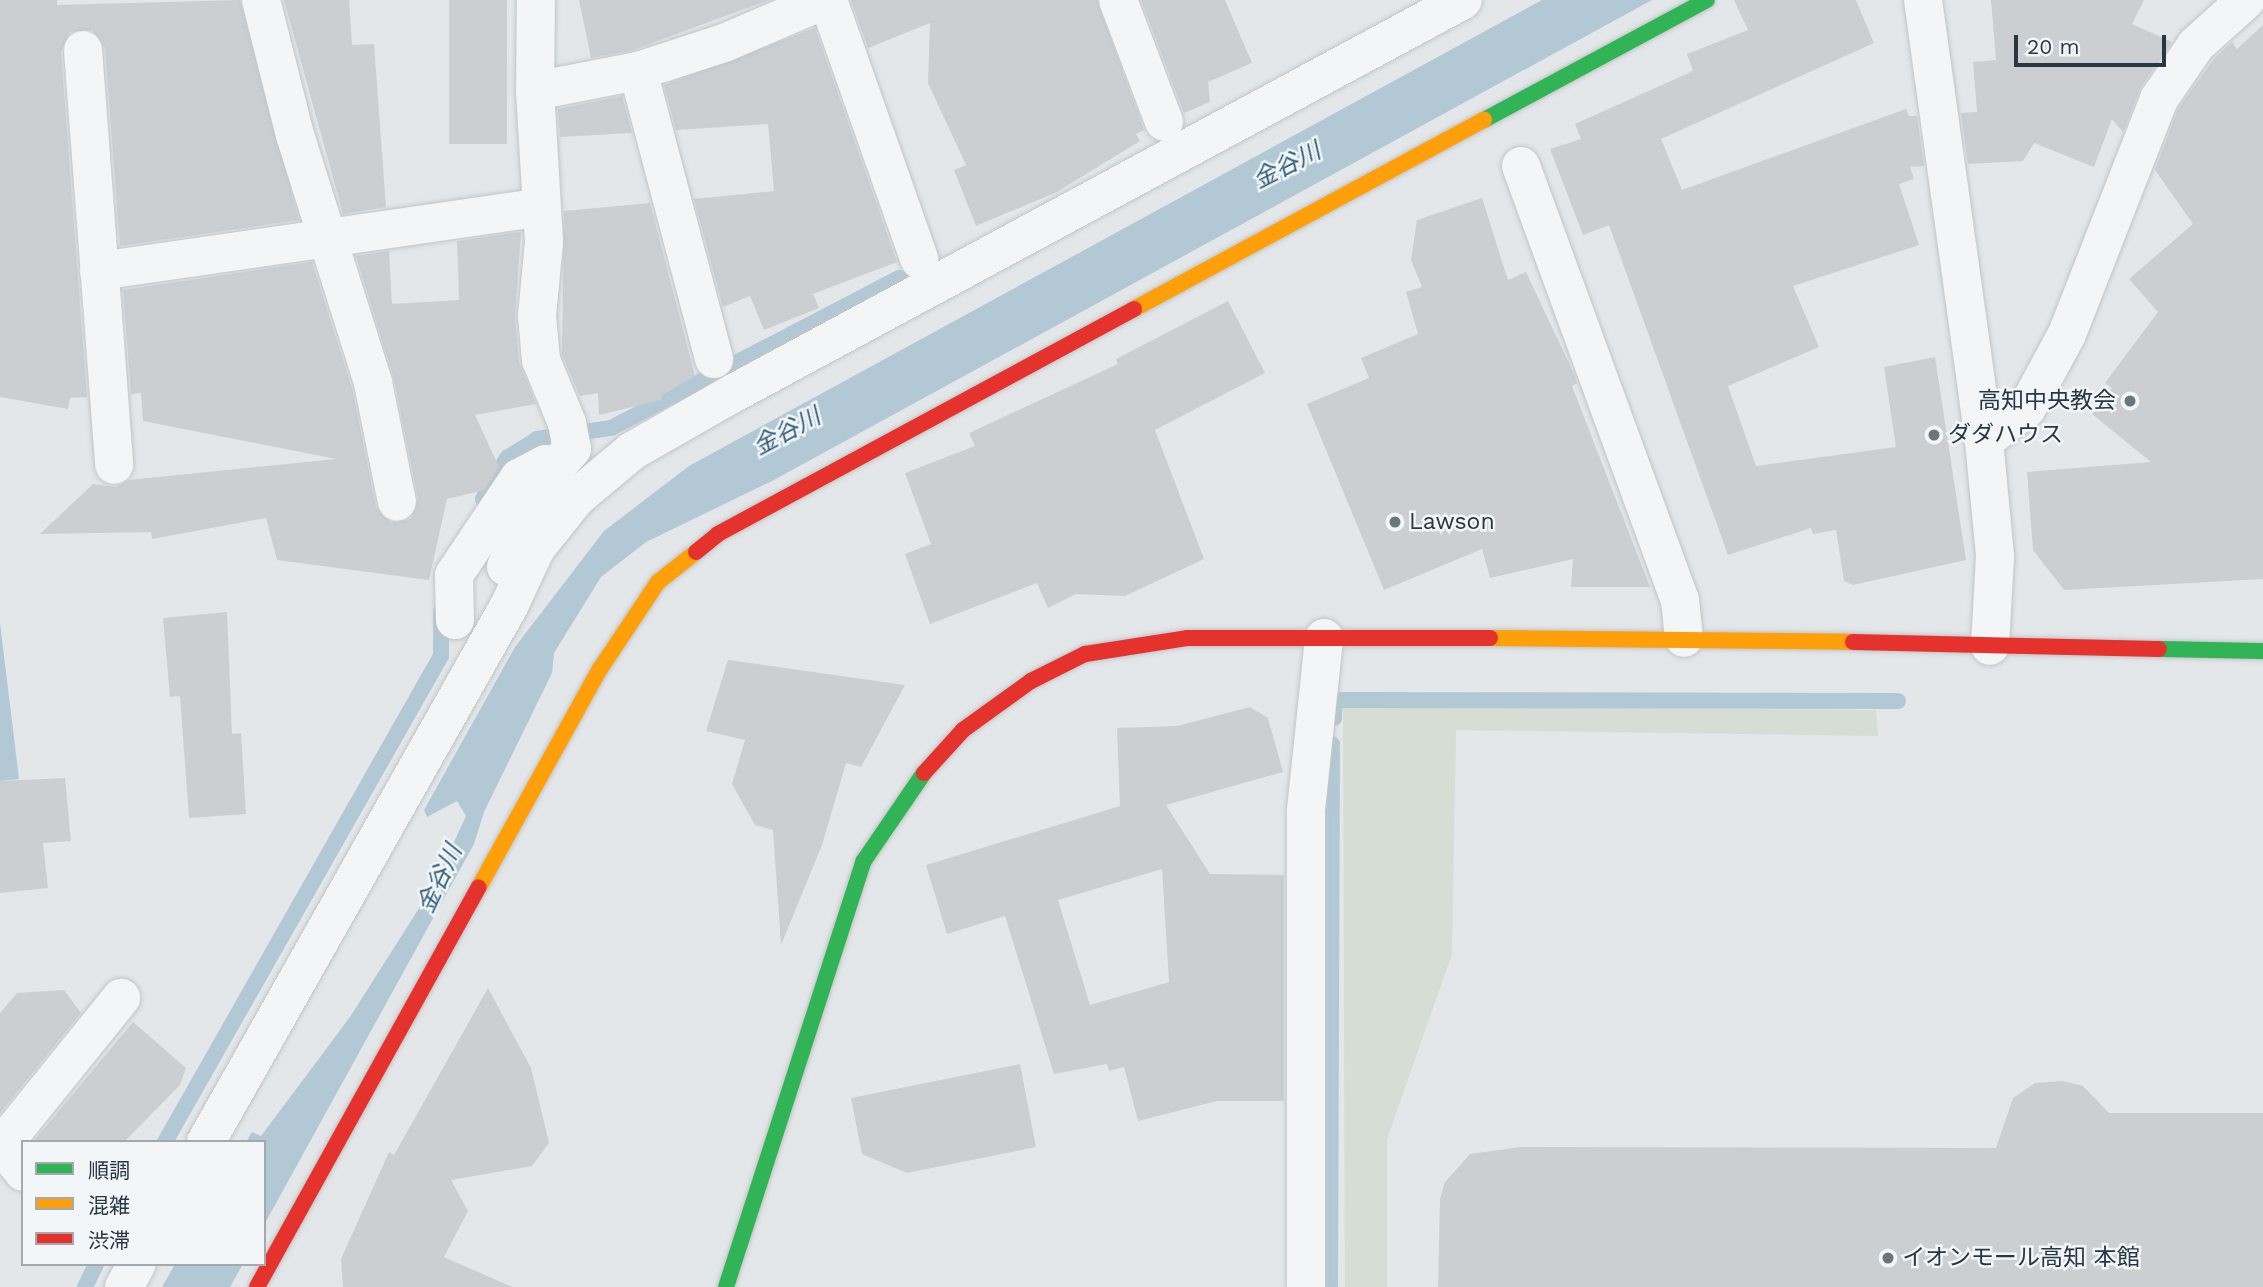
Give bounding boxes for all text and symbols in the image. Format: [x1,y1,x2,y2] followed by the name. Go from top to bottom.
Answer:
[2018,21,2170,65] scale bar
[2027,34,2079,59] text: 20 m
[1248,137,1326,195] water label: 金谷川
[1978,387,2116,415] place label: 高知中央教会
[2122,393,2138,409] marker: 高知中央教会
[748,402,826,462] water label: 金谷川
[1948,421,2063,449] place label: ダダハウス
[1926,427,1942,443] marker: ダダハウス
[1409,508,1495,536] place label: Lawson
[1387,514,1403,530] marker: Lawson
[412,840,468,918] water label: 金谷川
[21,1140,266,1266] legend
[88,1158,130,1183] text: 順調
[88,1193,130,1218] text: 混雑
[88,1228,130,1253] text: 渋滞
[1902,1244,2140,1272] place label: イオンモール高知 本館
[1880,1250,1896,1266] marker: イオンモール高知 本館

